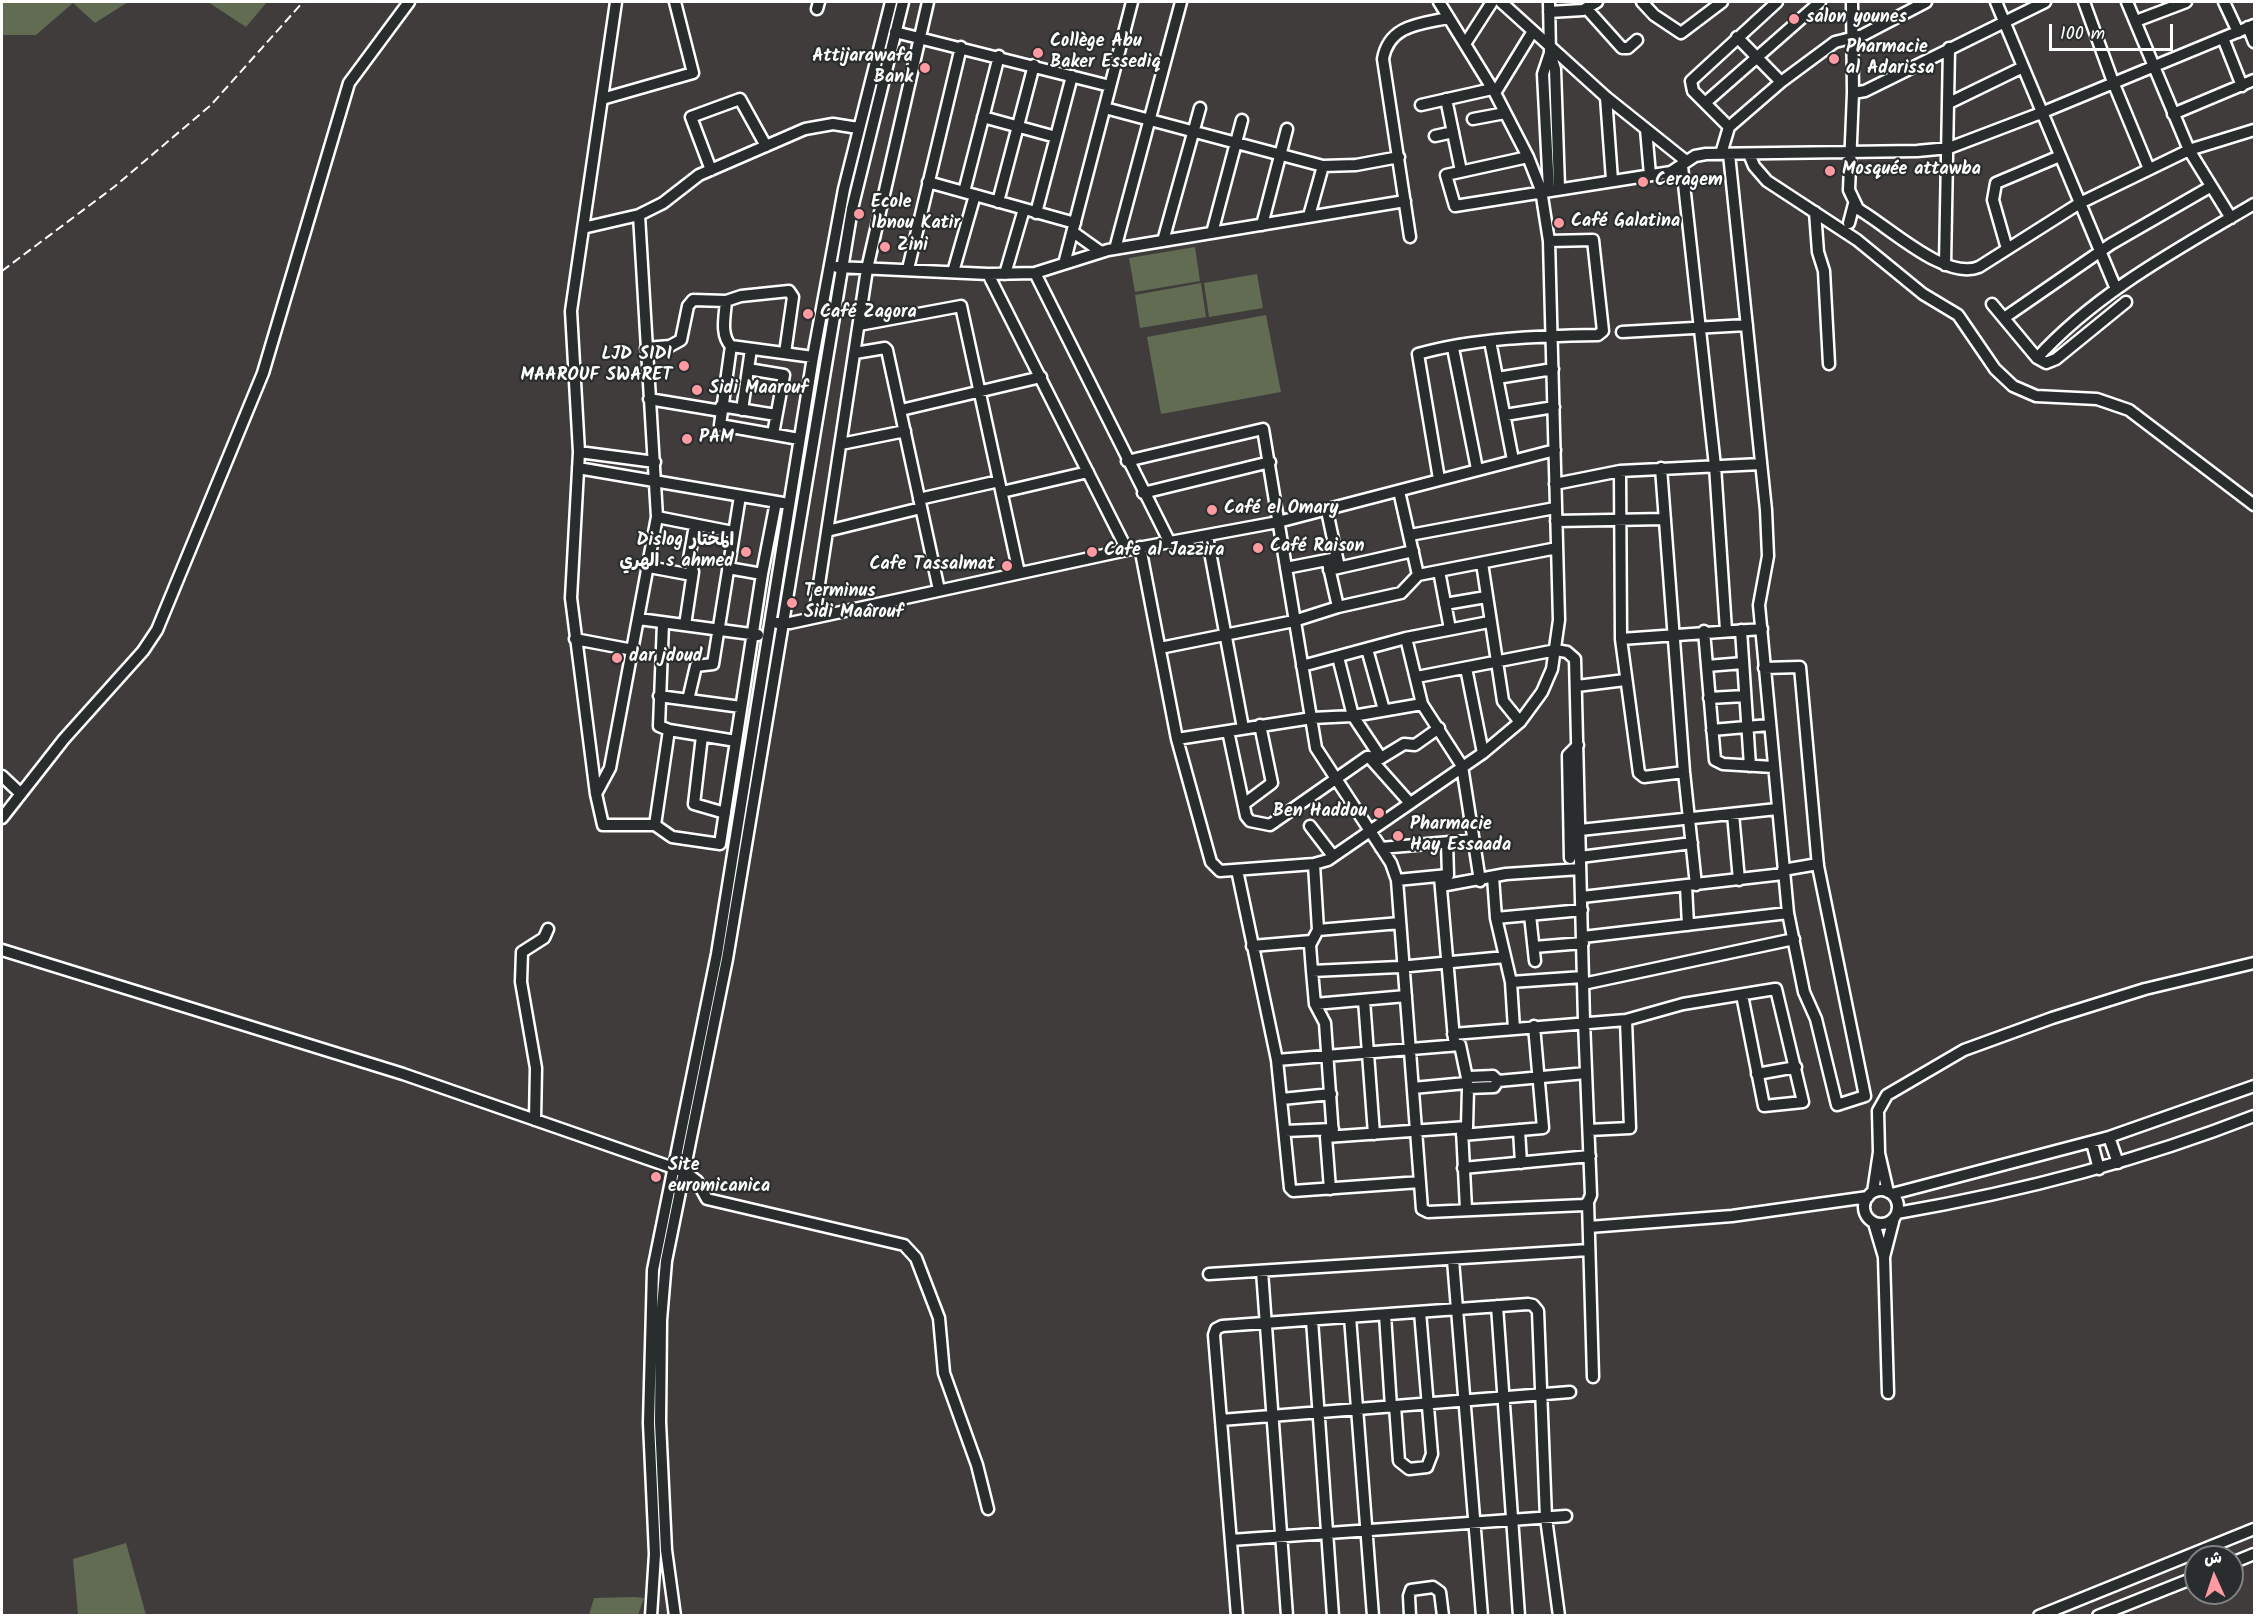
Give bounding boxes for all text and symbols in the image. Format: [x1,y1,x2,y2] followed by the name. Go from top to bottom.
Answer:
[1806,8,1907,30] place label: salon younes
[1787,12,1801,26] marker: salon younes
[2052,12,2176,50] scale bar
[2060,20,2105,49] text: 100 m
[1050,32,1161,74] place label: Collège Abu Baker Essediq
[1846,38,1934,80] place label: Pharmacie al Adarissa
[1031,46,1045,60] marker: Collège Abu Baker Essediq
[812,47,913,90] place label: Attijarawafa Bank
[1827,52,1841,66] marker: Pharmacie al Adarissa
[918,61,932,75] marker: Attijarawafa Bank
[1842,160,1981,182] place label: Mosquée attawba
[1823,164,1837,178] marker: Mosquée attawba
[1655,171,1723,193] place label: Ceragem
[1636,175,1650,189] marker: Ceragem
[871,193,960,236] place label: Ecole Ibnou Katir
[852,207,866,221] marker: Ecole Ibnou Katir
[1571,212,1680,234] place label: Café Galatina
[1552,216,1566,230] marker: Café Galatina
[897,236,928,258] place label: Zini
[878,240,892,254] marker: Zini
[820,303,917,325] place label: Café Zagora
[801,307,815,321] marker: Café Zagora
[520,345,672,388] place label: LJD SIDI MAAROUF SWARET
[677,359,691,373] marker: LJD SIDI MAAROUF SWARET
[709,379,808,401] place label: Sidi Maarouf
[690,383,704,397] marker: Sidi Maarouf
[699,428,734,450] place label: PAM
[680,432,694,446] marker: PAM
[1224,499,1339,521] place label: Café el Omary
[1205,503,1219,517] marker: Café el Omary
[619,531,734,574] place label: Dislog المختار الهري s ahmed
[1270,537,1364,559] place label: Café Raison
[1104,541,1224,563] place label: Cafe al Jazzira
[1251,541,1265,555] marker: Café Raison
[739,545,753,559] marker: Dislog المختار الهري s ahmed
[1085,545,1099,559] marker: Cafe al Jazzira
[869,555,995,577] place label: Cafe Tassalmat
[1000,559,1014,573] marker: Cafe Tassalmat
[804,582,903,624] place label: Terminus Sidi Maârouf
[785,596,799,610] marker: Terminus Sidi Maârouf
[629,647,702,669] place label: dar jdoud
[610,651,624,665] marker: dar jdoud
[1273,802,1367,824] place label: Ben Haddou
[1372,806,1386,820] marker: Ben Haddou
[1410,815,1511,858] place label: Pharmacie Hay Essaada
[1391,829,1405,843] marker: Pharmacie Hay Essaada
[668,1156,770,1198] place label: Site euromicanica
[649,1170,663,1184] marker: Site euromicanica
[2184,1545,2244,1605] north arrow
[2204,1546,2223,1571] text: ش

